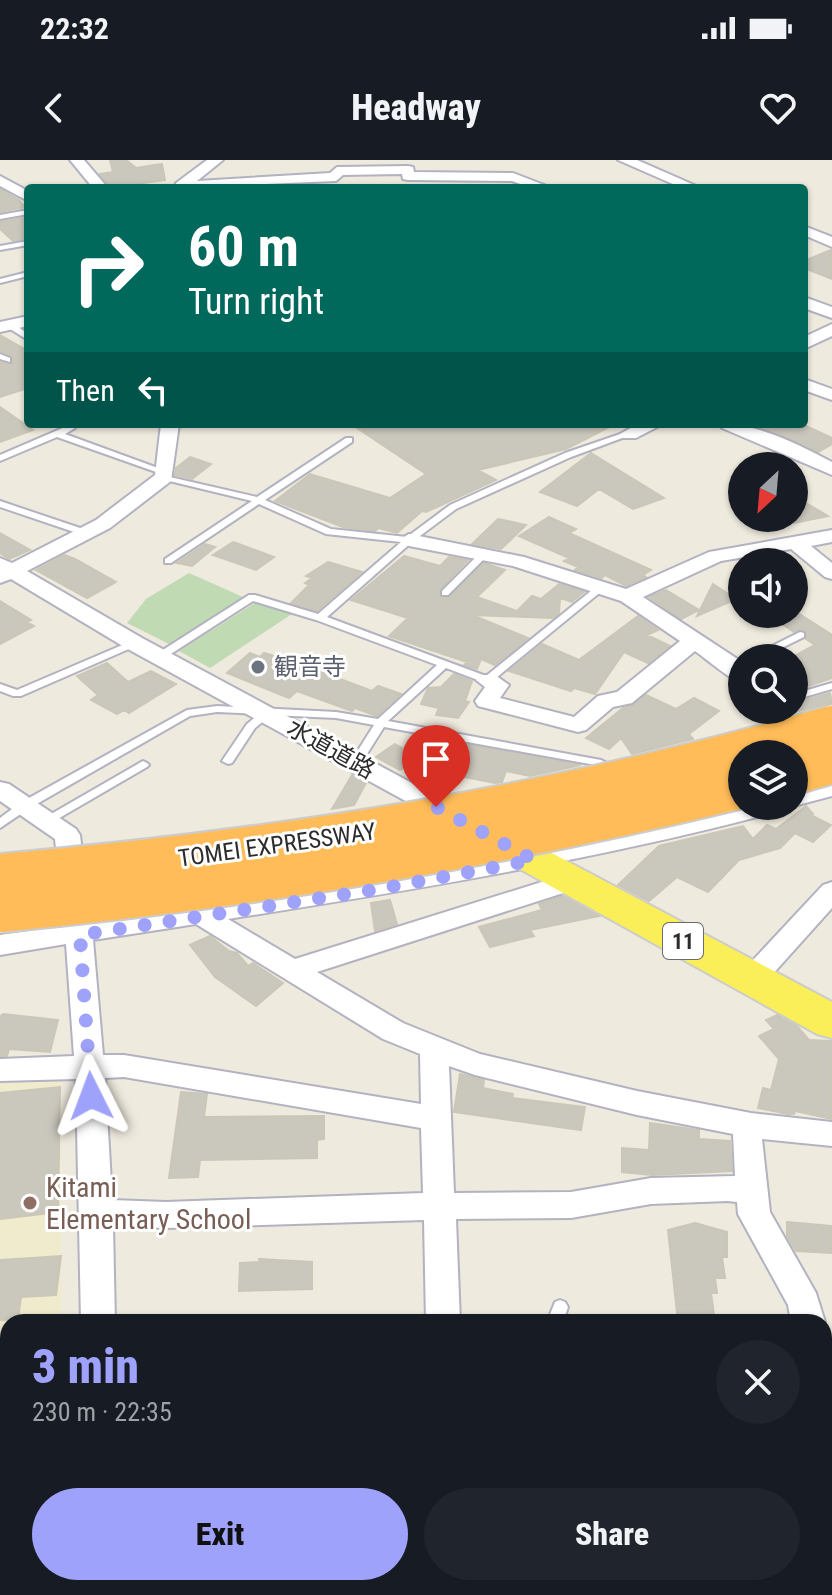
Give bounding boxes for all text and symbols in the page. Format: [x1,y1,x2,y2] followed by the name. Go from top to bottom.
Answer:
[40,11,109,46] text: 22:32
[32,86,76,130] icon: back
[756,86,800,130] icon: heart
[351,87,481,129] text: Headway
[188,214,299,280] text: 60 m
[56,216,160,320] icon: right
[188,281,324,323] text: Turn right
[131,368,175,412] icon: left
[56,373,115,408] text: Then
[728,452,808,532] north arrow
[728,452,808,820] map controls
[728,548,808,628] button: sound
[728,644,808,724] button: search
[274,653,346,681] place label: 観音寺
[249,658,267,676] marker: 観音寺
[282,713,380,785] street label: 水道道路
[402,725,470,807] pin
[414,737,458,781] icon: arrive
[728,740,808,820] button: layers
[176,817,378,873] street label: TOMEI EXPRESSWAY
[663,923,703,959] road number: 11
[49,1054,133,1138] position arrow
[46,1171,251,1236] place label: Kitami Elementary School
[21,1194,39,1212] marker: Kitami Elementary School
[32,1338,139,1395] text: 3 min
[716,1340,800,1424] button: close
[32,1397,172,1427] text: 230 m · 22:35
[32,1488,408,1580] button: Exit
[424,1488,800,1580] button: Share

